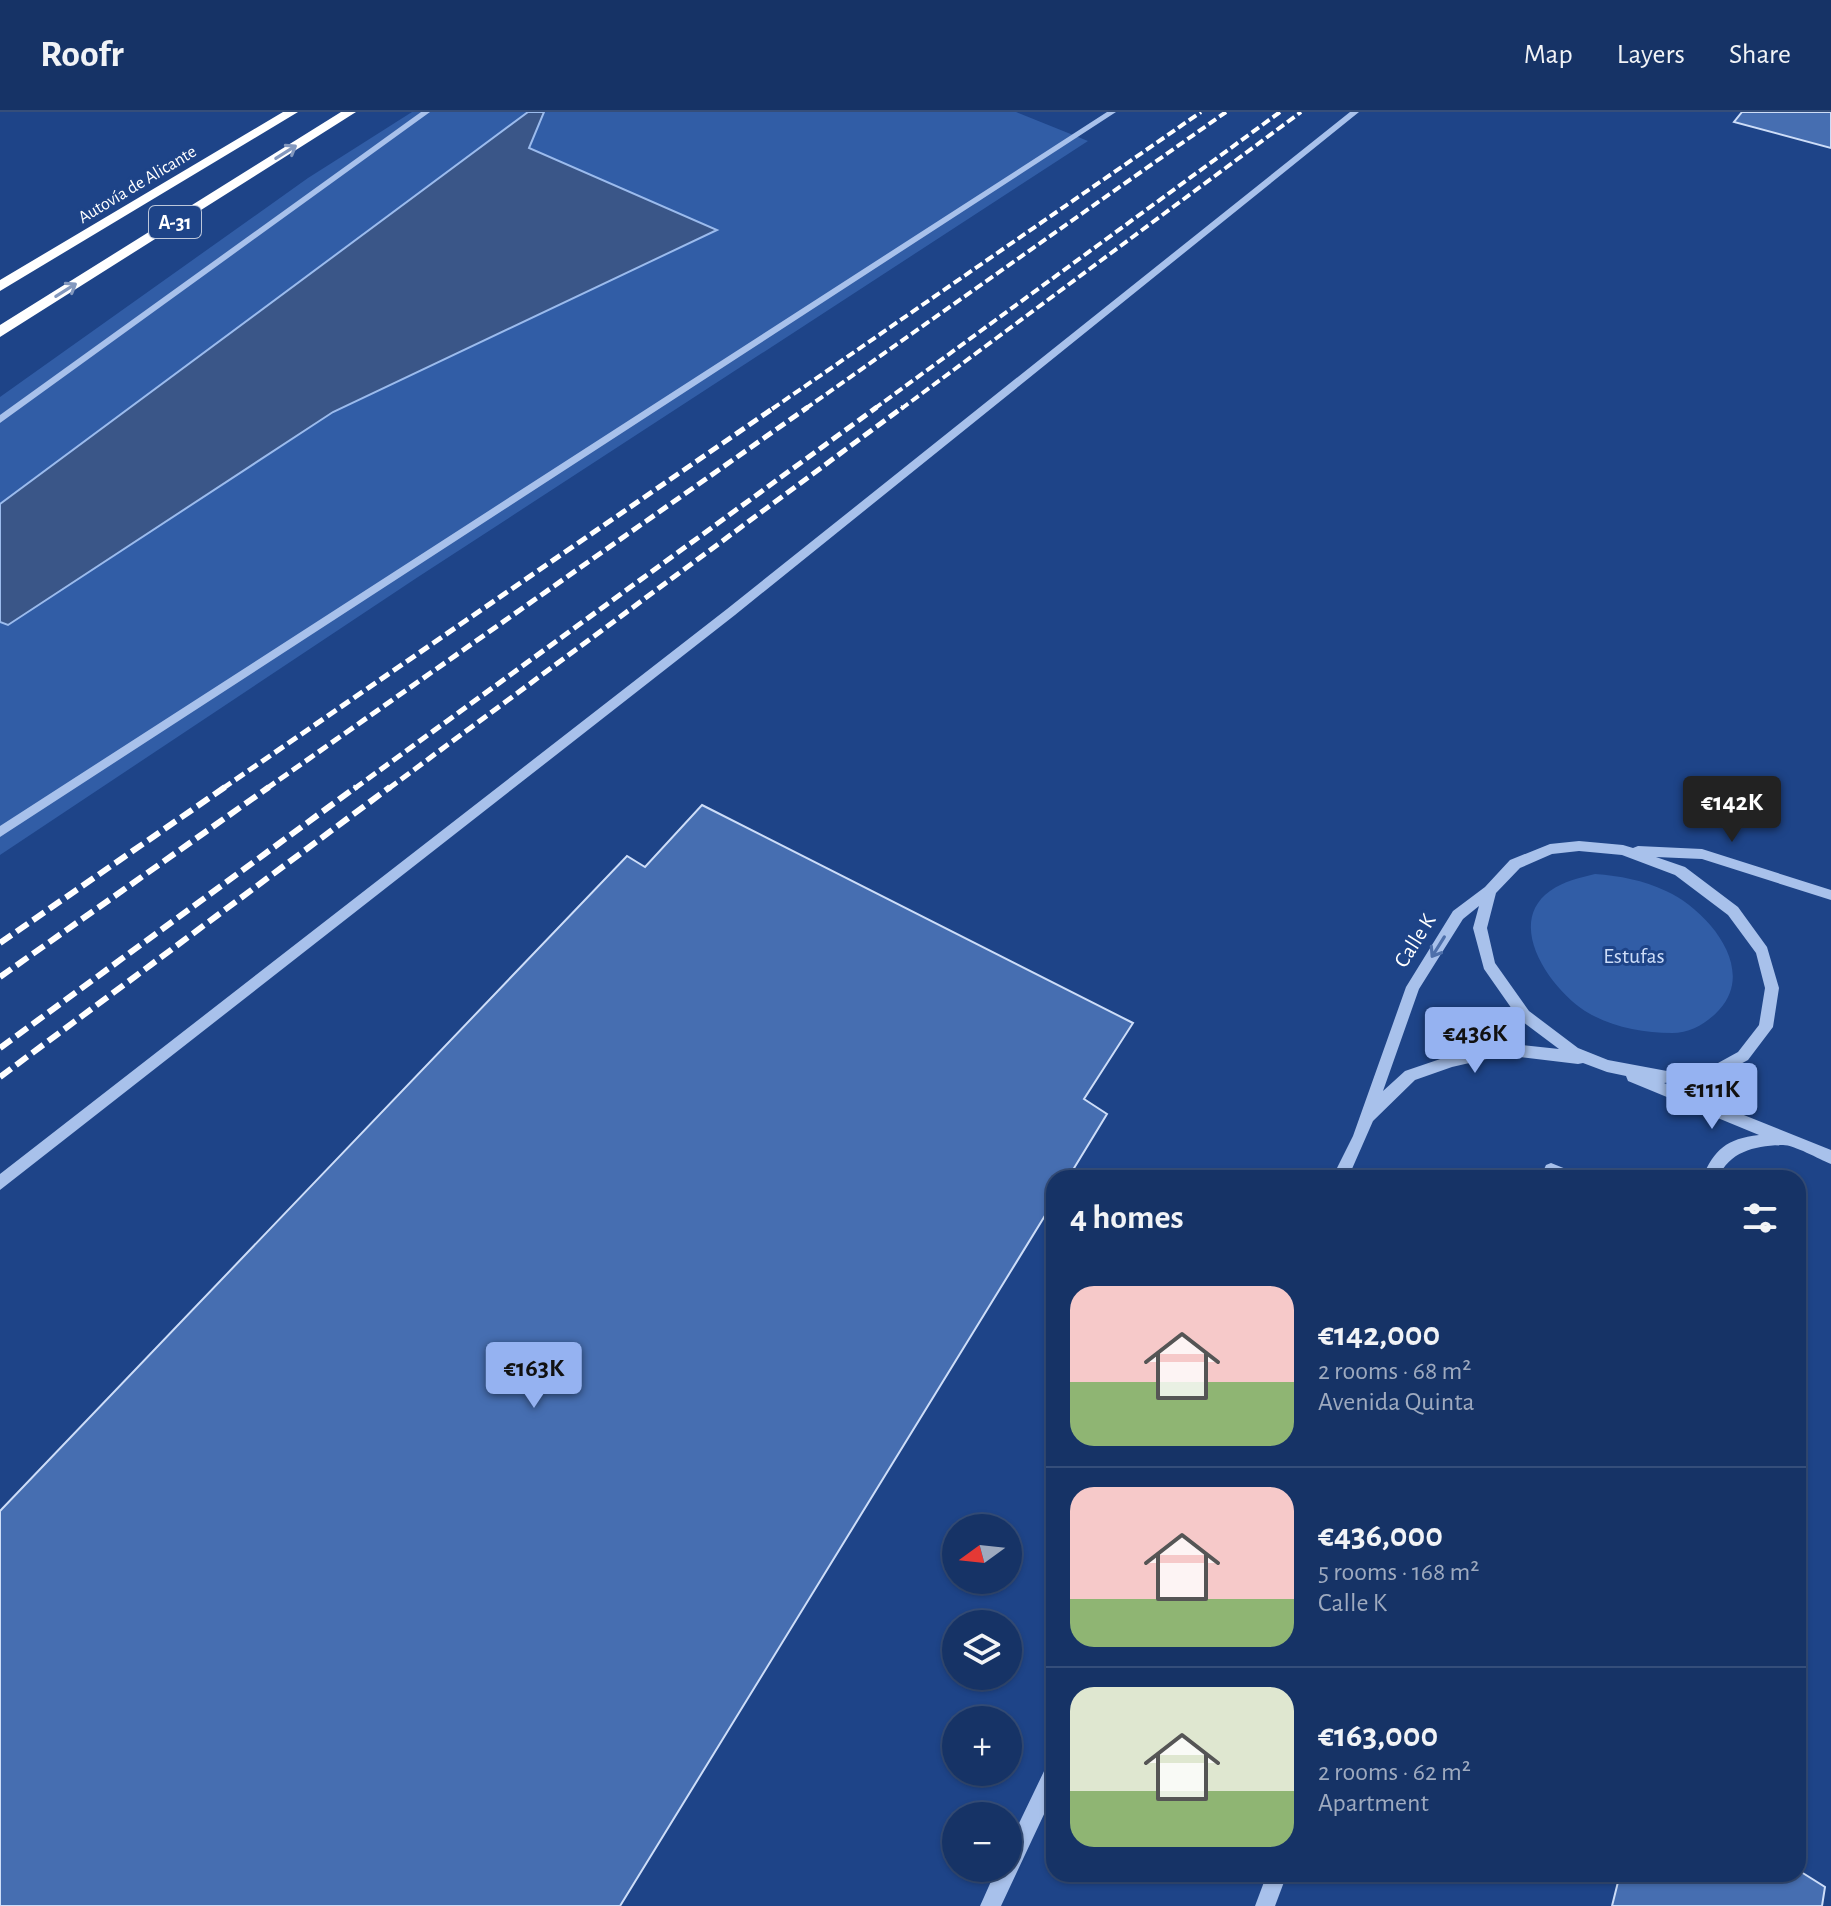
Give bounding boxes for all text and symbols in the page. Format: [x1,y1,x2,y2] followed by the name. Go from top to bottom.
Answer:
[40,36,124,74] text: Roofr
[1524,41,1573,69] text: Map
[1617,41,1685,69] text: Layers
[1729,41,1791,69] text: Share
[75,143,200,227] street label: Autovía de Alicante
[274,143,297,159] one-way arrow
[149,206,201,238] road number: A-31
[54,282,77,298] one-way arrow
[1676,776,1788,844] pin: €142K
[1701,789,1763,815] text: €142K
[1390,909,1440,971] street label: Calle K
[1429,935,1445,958] one-way arrow
[1603,945,1665,967] park label: Estufas
[1419,1007,1531,1075] pin: €436K
[1443,1020,1507,1046] text: €436K
[1656,1063,1768,1131] pin: €111K
[1684,1076,1740,1102] text: €111K
[1738,1196,1782,1240] icon: filters
[1070,1201,1184,1235] text: 4 homes
[1134,1318,1230,1414] icon: home
[1318,1318,1440,1352] text: €142,000
[478,1342,590,1410] pin: €163K
[504,1355,564,1381] text: €163K
[1318,1358,1471,1384] text: 2 rooms · 68 m²
[1318,1389,1475,1415] text: Avenida Quinta
[942,1514,1022,1594] north arrow
[942,1514,1022,1882] map controls
[1134,1519,1230,1615] icon: home
[1318,1519,1443,1553] text: €436,000
[1318,1559,1479,1585] text: 5 rooms · 168 m²
[1318,1590,1387,1616] text: Calle K
[942,1610,1022,1690] button: layers
[942,1706,1022,1786] button: +
[1134,1719,1230,1815] icon: home
[1318,1719,1438,1753] text: €163,000
[1318,1759,1471,1785] text: 2 rooms · 62 m²
[1318,1790,1429,1816] text: Apartment
[942,1802,1022,1882] button: −

